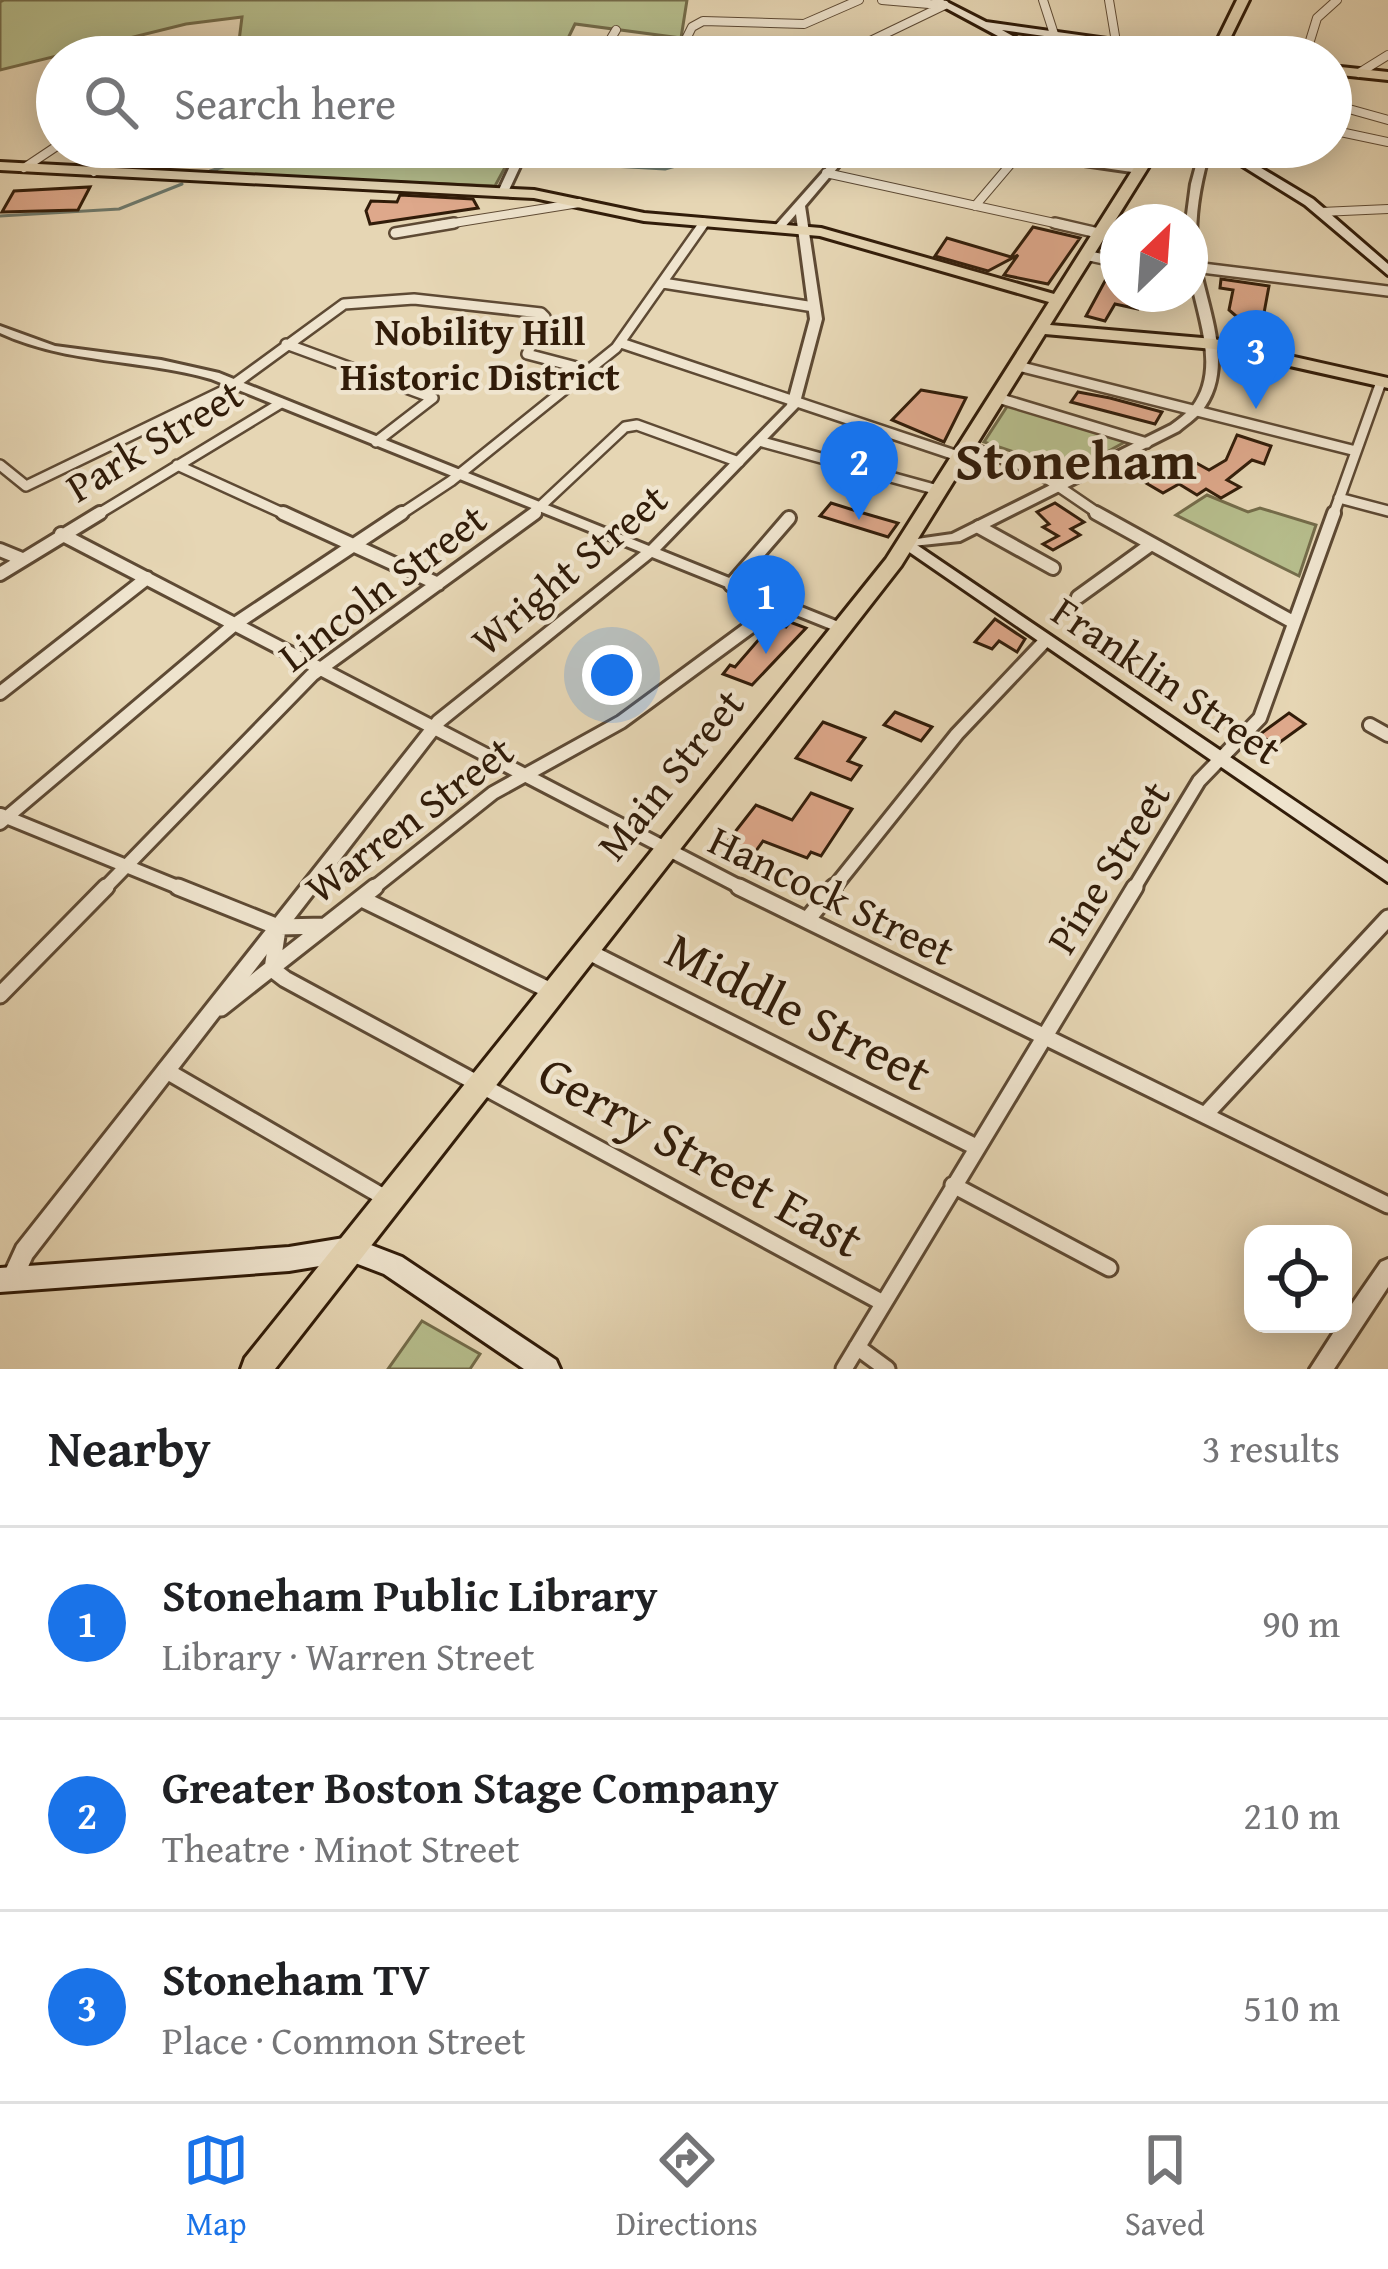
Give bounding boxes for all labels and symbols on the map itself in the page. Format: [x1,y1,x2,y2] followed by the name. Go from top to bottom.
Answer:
[1100,204,1208,312] north arrow
[340,302,620,404] district label: Nobility Hill Historic District
[1217,310,1295,409] pin: 3
[54,363,254,516] street label: Park Street
[955,420,1197,499] district label: Stoneham
[820,421,898,520] pin: 2
[457,468,680,669] street label: Wright Street
[265,488,499,685] street label: Lincoln Street
[727,555,805,654] pin: 1
[1040,580,1294,779] street label: Franklin Street
[582,645,642,705] your location
[581,675,758,873] street label: Main Street
[292,720,526,917] street label: Warren Street
[1031,769,1185,965] street label: Pine Street
[699,809,965,980] street label: Hancock Street
[653,912,945,1110] street label: Middle Street
[525,1035,877,1276] street label: Gerry Street East

